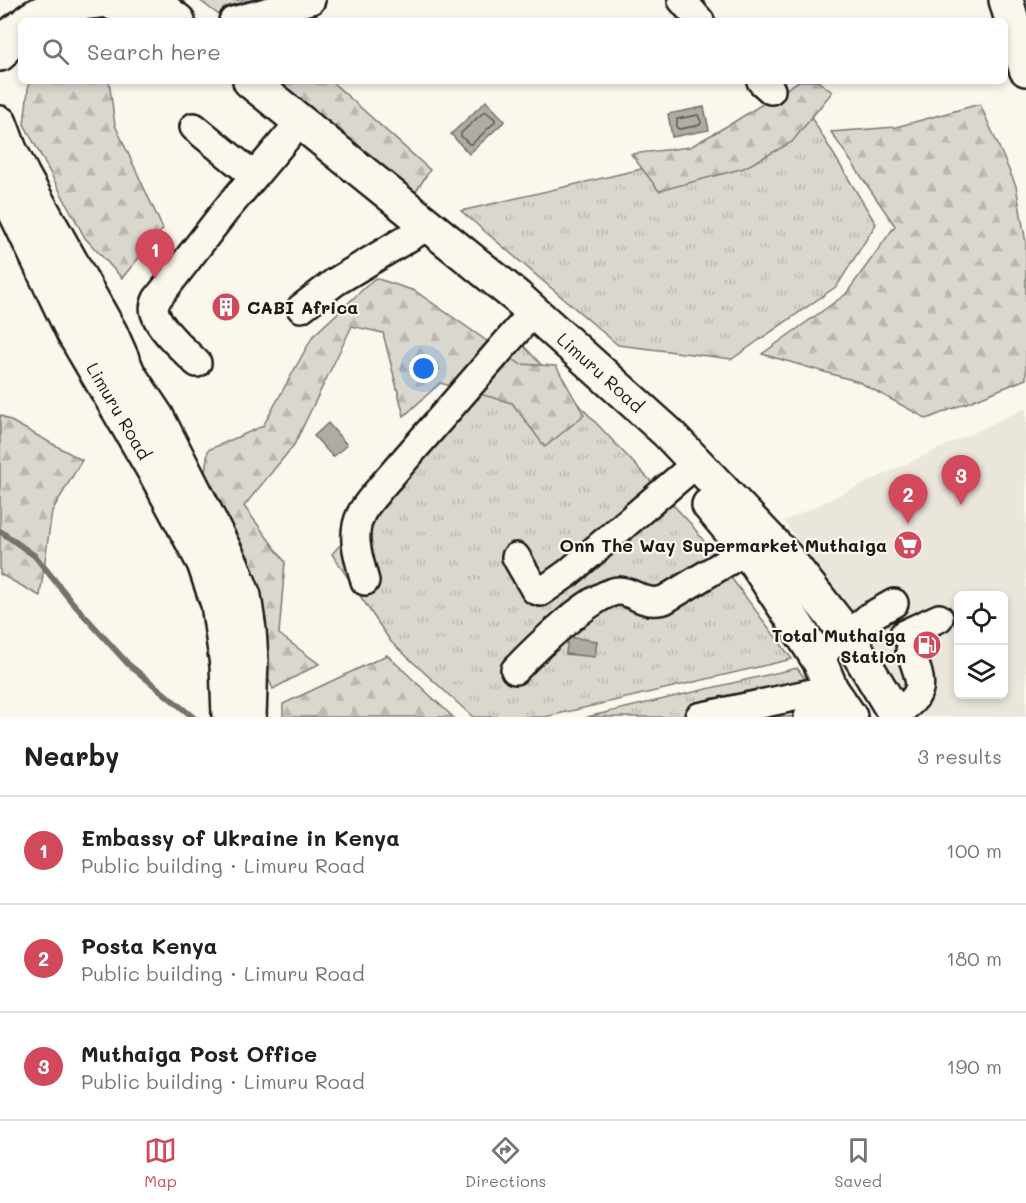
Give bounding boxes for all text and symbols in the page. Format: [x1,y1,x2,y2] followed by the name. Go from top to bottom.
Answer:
[18,18,1008,84] search box
[39,35,72,68] icon: search
[87,37,221,66] text: Search here
[136,230,174,279] pin: 1
[210,291,242,323] building icon: CABI Africa
[247,295,358,319] place label: CABI Africa
[552,327,649,418] street label: Limuru Road
[409,354,438,383] your location
[81,358,157,464] street label: Limuru Road
[942,456,980,505] pin: 3
[888,474,928,524] pin: 2
[892,529,924,561] supermarket icon: Onn The Way Supermarket Muthaiga
[559,533,887,557] place label: Onn The Way Supermarket Muthaiga
[954,591,1008,699] map controls
[954,591,1008,645] button: locate
[772,623,906,668] place label: Total Muthaiga Station
[911,629,943,661] fuel station icon: Total Muthaiga Station
[954,645,1008,699] button: layers
[24,739,119,773] text: Nearby
[917,743,1002,769] text: 3 results
[81,823,400,852] text: Embassy of Ukraine in Kenya
[39,837,48,863] text: 1
[946,837,1002,863] text: 100 m
[81,852,365,878] text: Public building · Limuru Road
[81,931,217,960] text: Posta Kenya
[38,945,49,971] text: 2
[946,945,1002,971] text: 180 m
[81,960,365,986] text: Public building · Limuru Road
[81,1039,317,1068] text: Muthaiga Post Office
[38,1053,50,1079] text: 3
[947,1053,1002,1079] text: 190 m
[81,1068,365,1094] text: Public building · Limuru Road
[144,1134,177,1191] tab: Map
[465,1134,546,1191] tab: Directions
[834,1134,882,1191] tab: Saved

